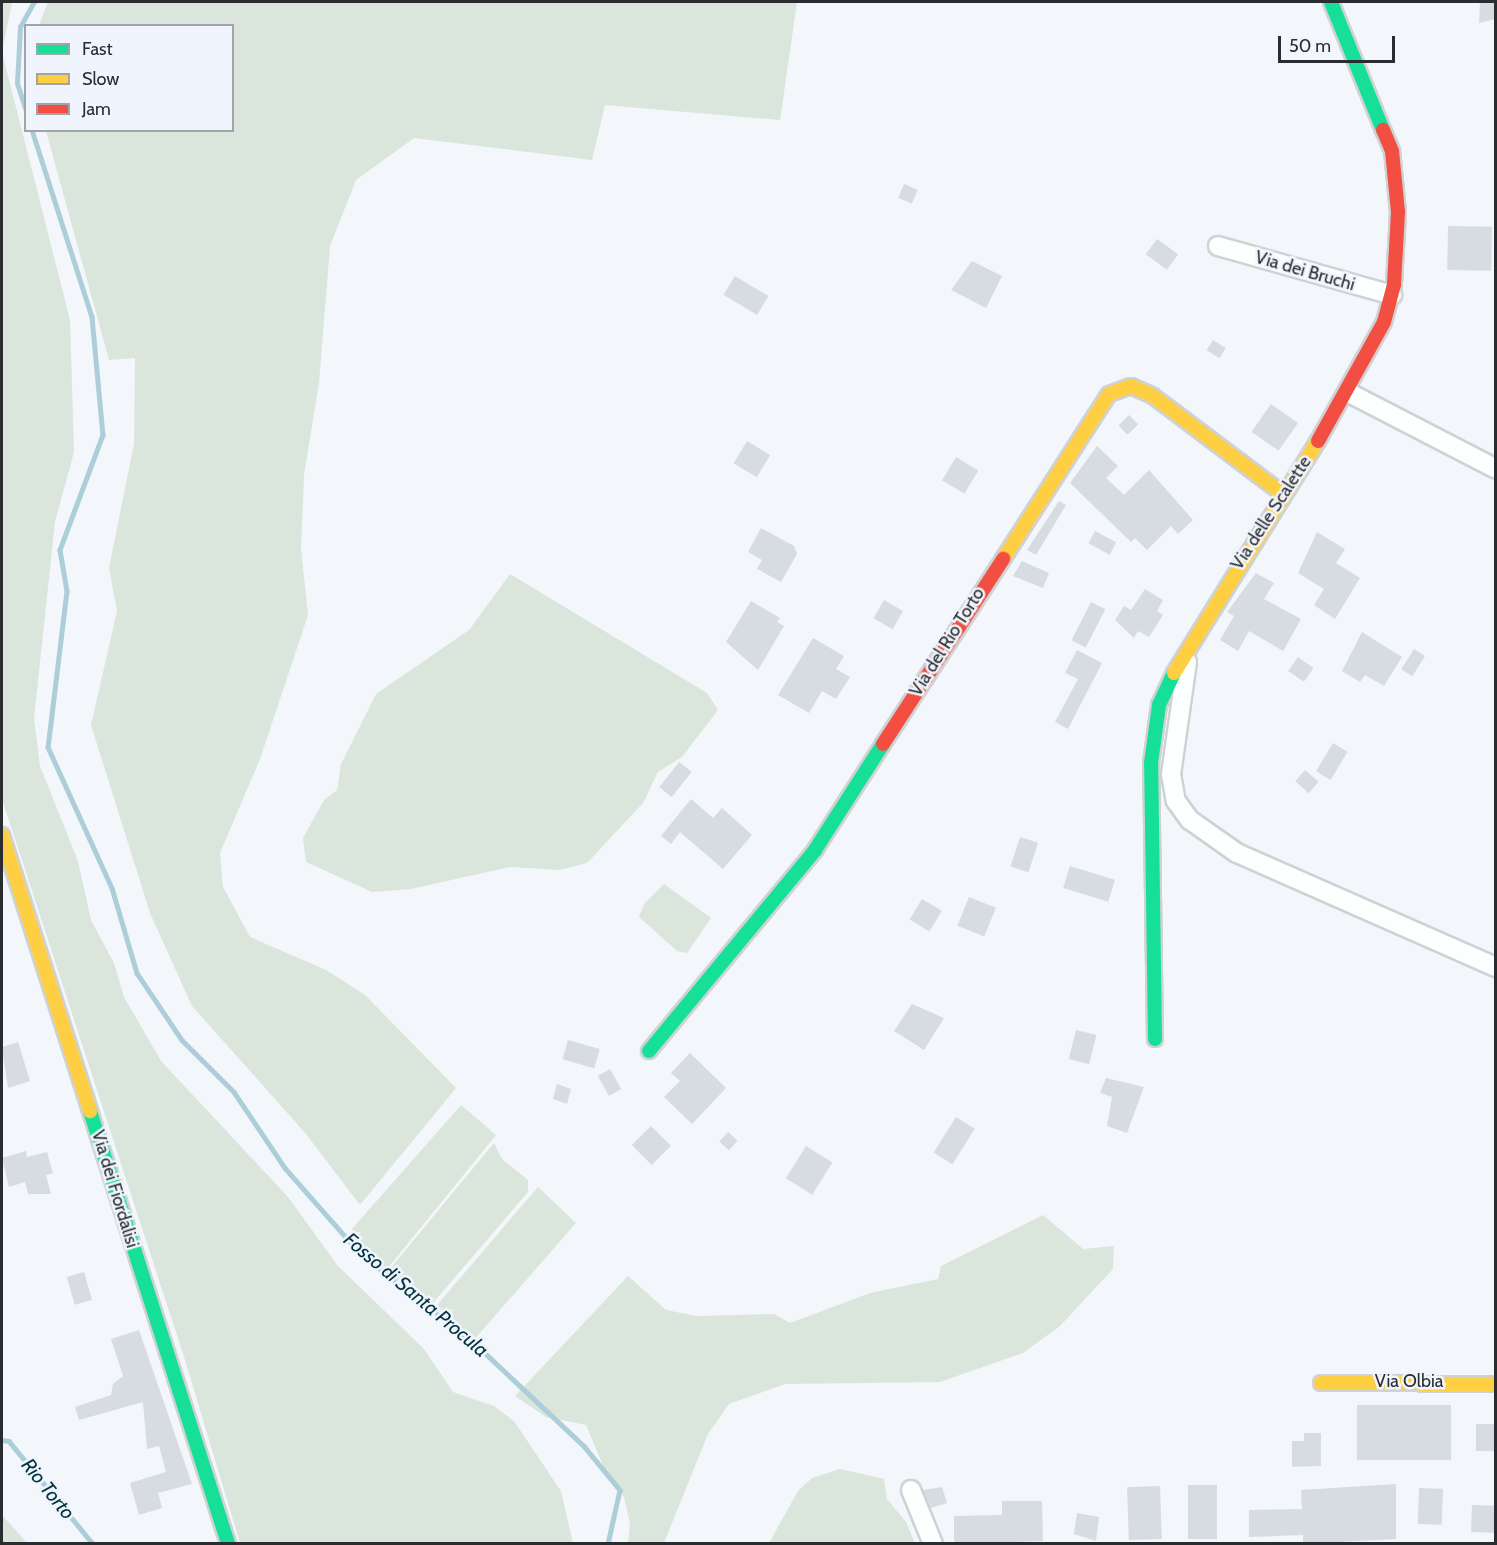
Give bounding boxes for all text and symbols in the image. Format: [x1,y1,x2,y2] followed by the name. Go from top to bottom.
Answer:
[24,24,234,132] legend
[1281,24,1398,62] scale bar
[1289,35,1331,57] text: 50 m
[82,38,113,60] text: Fast
[82,68,119,90] text: Slow
[82,98,111,120] text: Jam
[1253,246,1357,296] street label: Via dei Bruchi
[1226,452,1316,574] street label: Via delle Scalette
[905,584,989,700] street label: Via del Rio Torto
[87,1128,143,1250] street label: Via dei Fiordalisi
[339,1228,493,1362] water label: Fosso di Santa Procula
[1375,1370,1443,1392] street label: Via Olbia
[16,1454,80,1524] water label: Rio Torto

